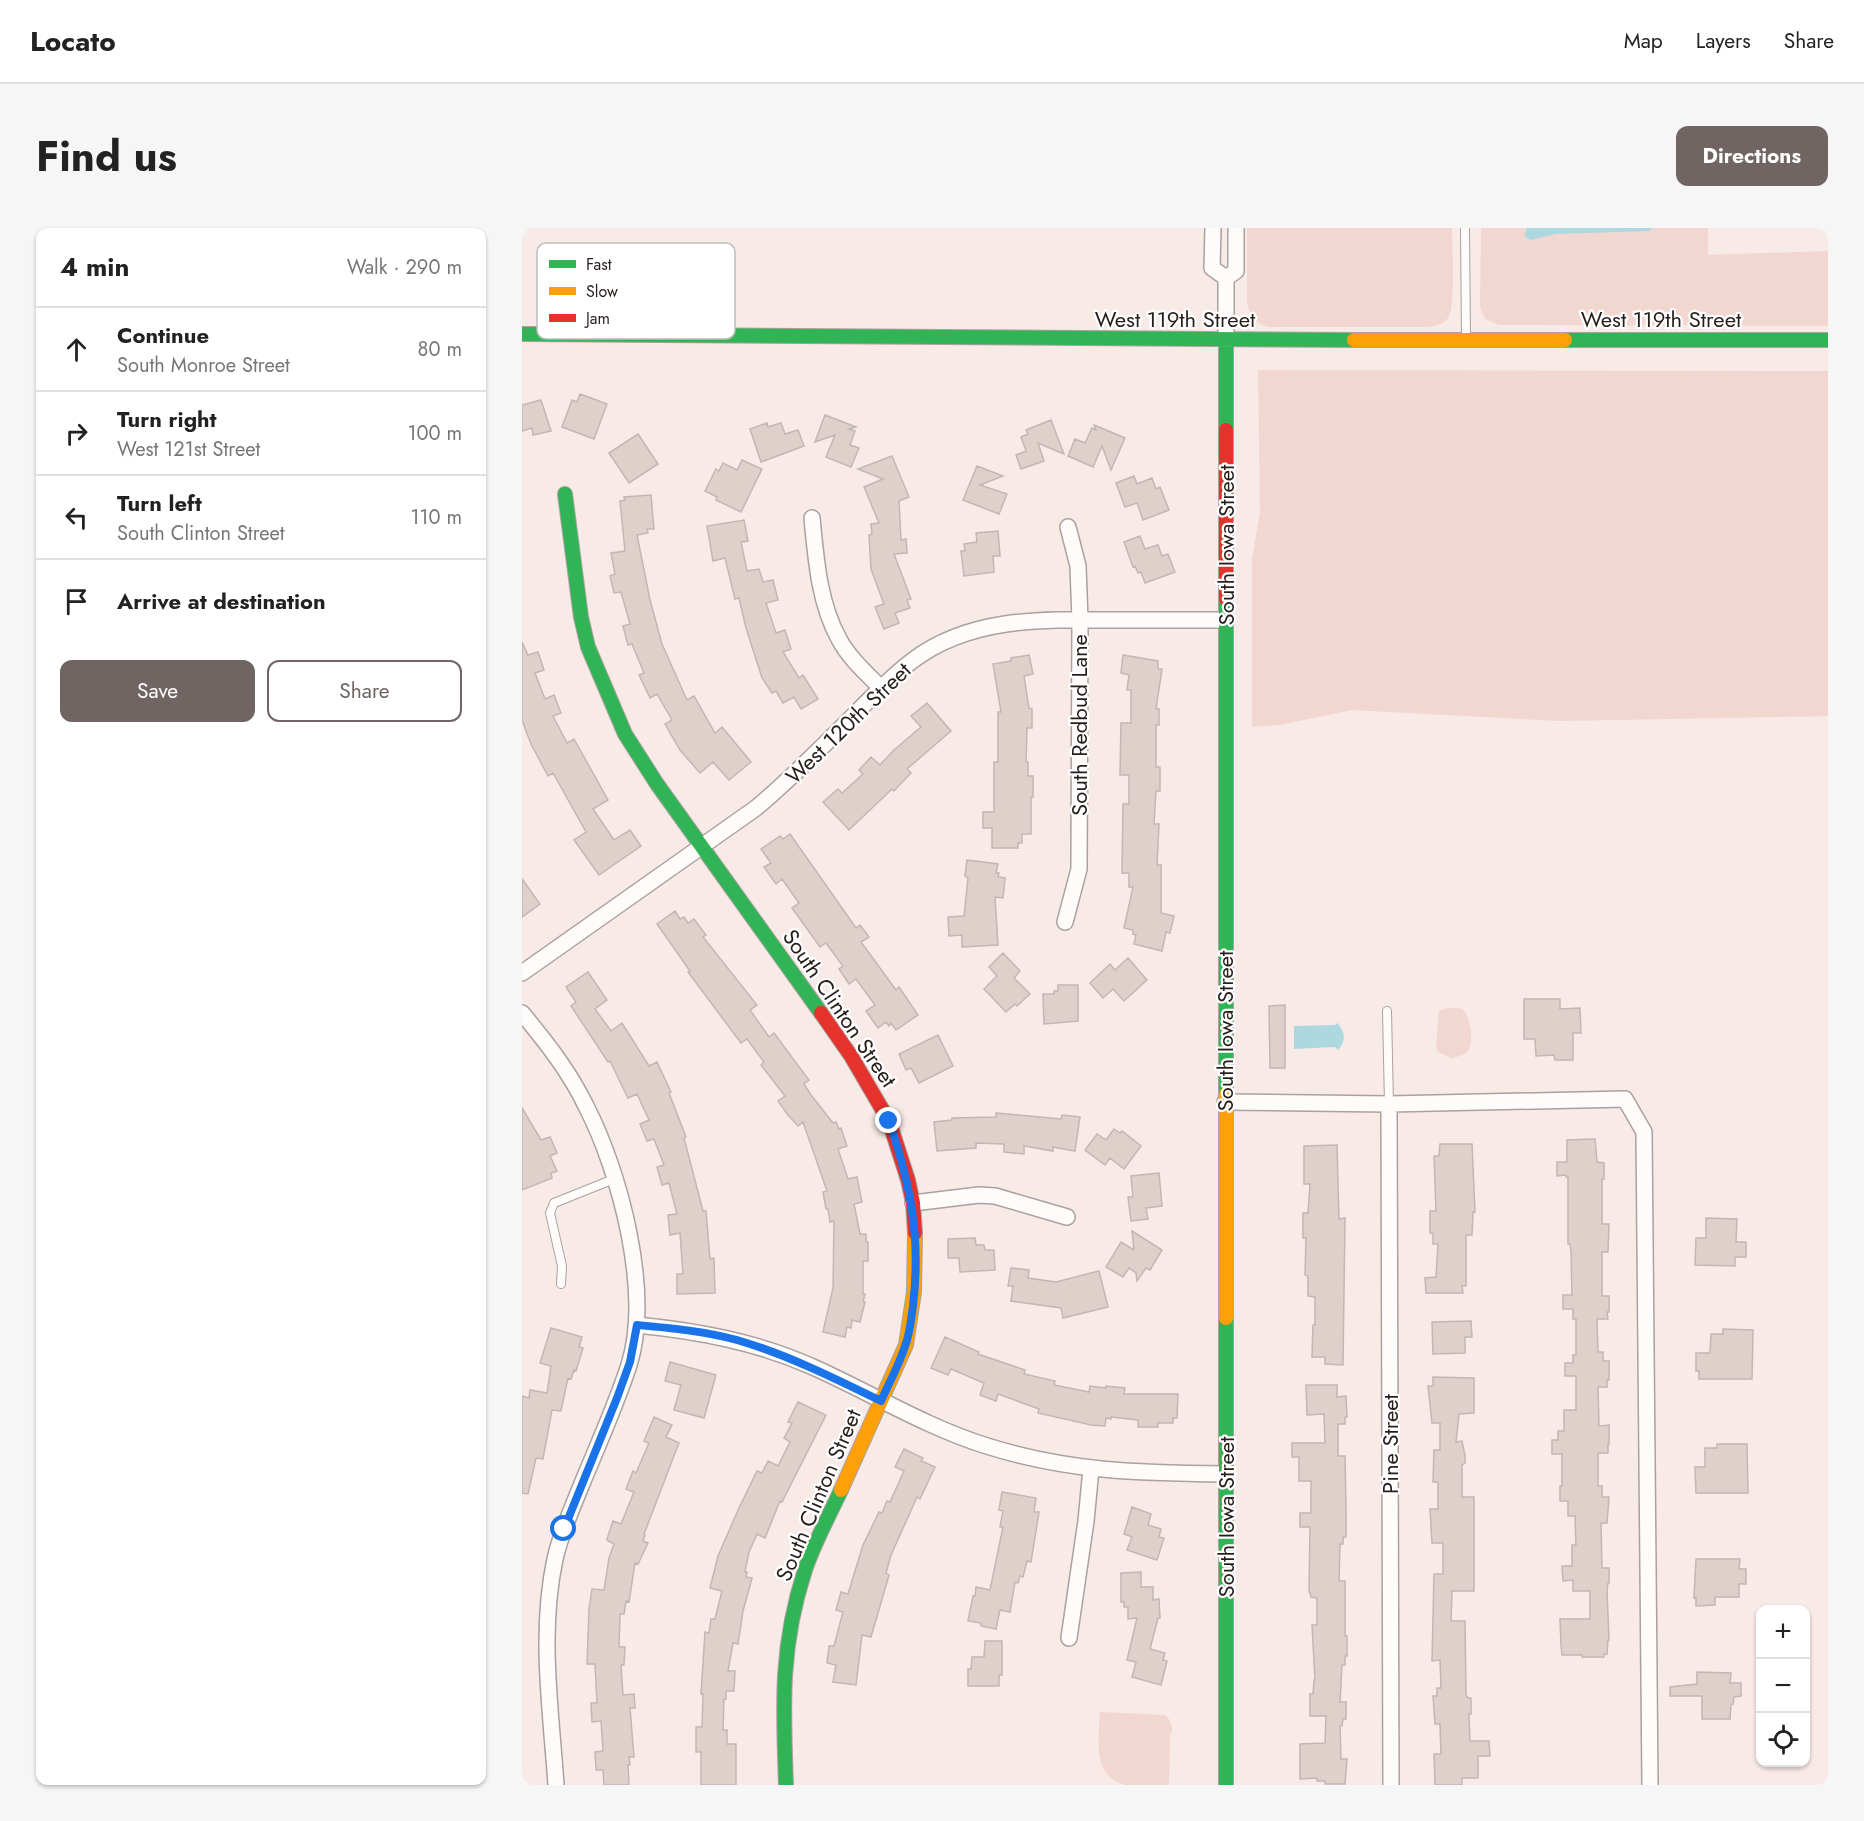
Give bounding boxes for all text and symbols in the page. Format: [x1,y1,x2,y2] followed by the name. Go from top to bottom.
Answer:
[30,21,116,62] text: Locato
[1624,26,1663,56] text: Map
[1696,26,1751,56] text: Layers
[1784,26,1834,56] text: Share
[36,126,177,187] text: Find us
[1676,126,1828,186] button: Directions
[537,243,735,339] legend
[60,248,129,286] text: 4 min
[347,253,462,282] text: Walk · 290 m
[586,253,612,276] text: Fast
[586,280,618,303] text: Slow
[1095,303,1256,335] street label: West 119th Street
[1581,303,1742,335] street label: West 119th Street
[584,307,610,330] text: Jam
[117,319,209,351] text: Continue
[60,333,93,366] icon: ahead
[417,335,462,364] text: 80 m
[117,351,290,380] text: South Monroe Street
[117,403,217,435] text: Turn right
[60,417,93,450] icon: right
[407,419,462,448] text: 100 m
[117,435,260,464] text: West 121st Street
[1210,464,1242,625] street label: South Iowa Street
[117,487,202,519] text: Turn left
[60,501,93,534] icon: left
[410,503,462,532] text: 110 m
[117,519,285,548] text: South Clinton Street
[60,585,93,618] icon: arrive
[117,585,326,617] text: Arrive at destination
[1063,634,1095,816] street label: South Redbud Lane
[778,654,918,791] street label: West 120th Street
[60,660,255,722] button: Save
[267,660,462,722] button: Share
[775,923,905,1094] street label: South Clinton Street
[1209,950,1241,1111] street label: South Iowa Street
[875,1107,901,1133] route end
[1374,1393,1406,1494] street label: Pine Street
[767,1403,869,1586] street label: South Clinton Street
[1210,1436,1242,1597] street label: South Iowa Street
[550,1515,576,1541] route start
[1756,1605,1810,1767] map controls
[1756,1605,1810,1659] button: +
[1756,1659,1810,1713] button: −
[1756,1713,1810,1767] button: locate

